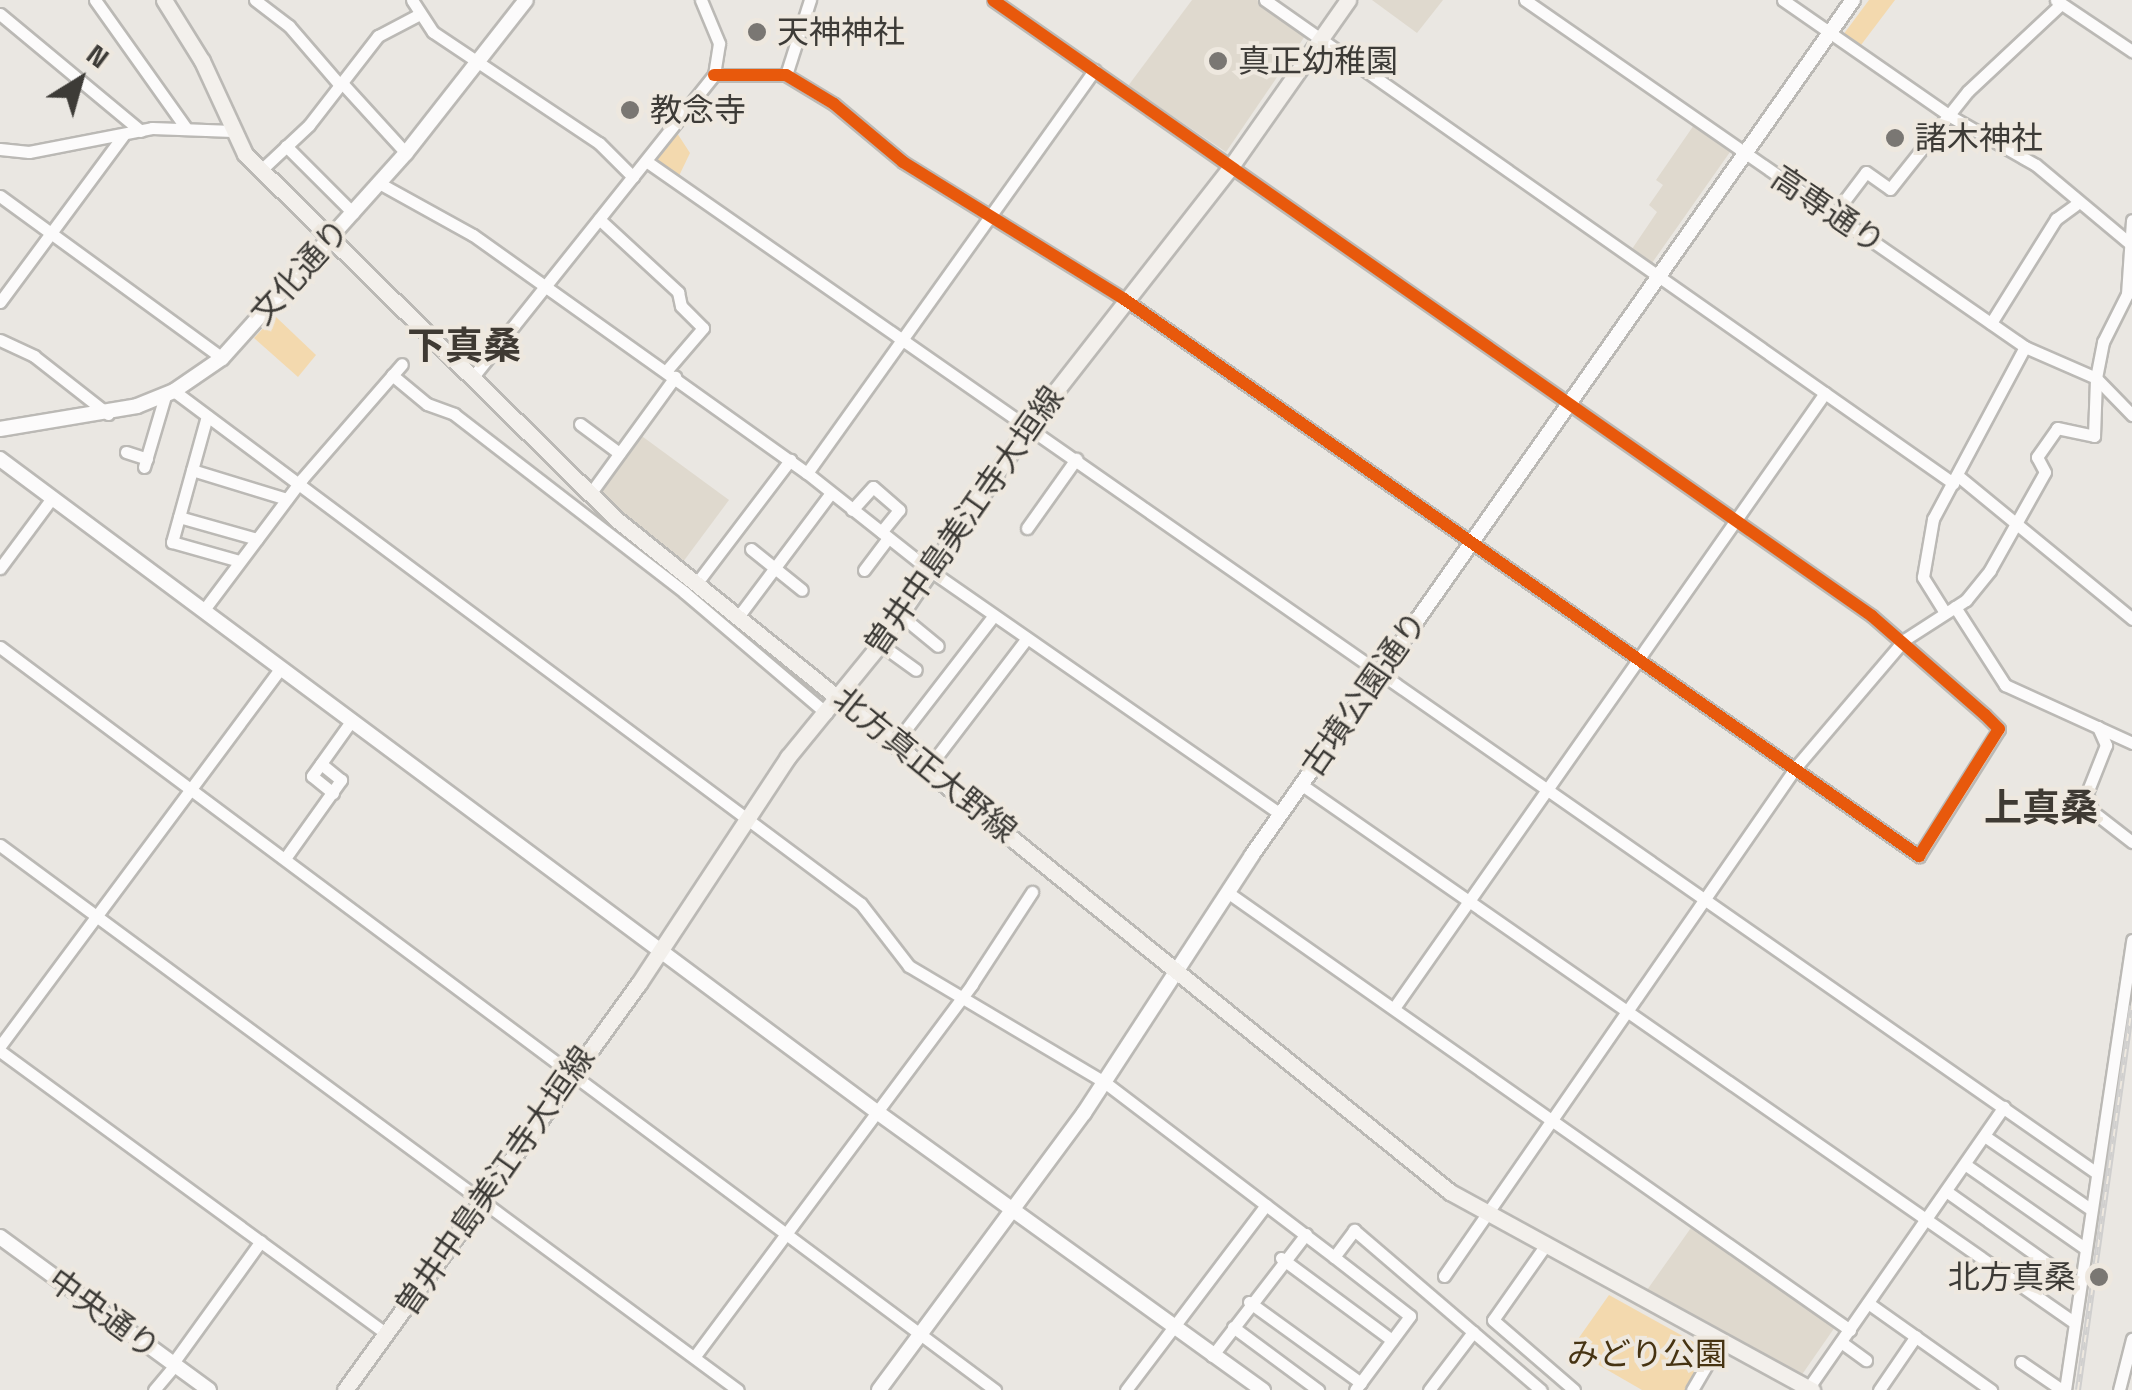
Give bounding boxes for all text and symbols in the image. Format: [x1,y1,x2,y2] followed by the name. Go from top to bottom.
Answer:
[777,13,905,51] place label: 天神神社
[746,21,768,43] marker: 天神神社
[30,30,130,130] north arrow
[80,36,116,76] text: N
[1238,42,1398,80] place label: 真正幼稚園
[1207,50,1229,72] marker: 真正幼稚園
[650,91,746,129] place label: 教念寺
[619,99,641,121] marker: 教念寺
[1915,119,2043,157] place label: 諸木神社
[1884,127,1906,149] marker: 諸木神社
[1764,158,1892,262] street label: 高専通り
[243,212,357,332] street label: 文化通り
[407,324,521,370] district label: 下真桑
[857,379,1071,663] street label: 曽井中島美江寺大垣線
[1293,604,1435,784] street label: 古墳公園通り
[826,680,1024,850] street label: 北方真正大野線
[1984,786,2098,832] district label: 上真桑
[388,1039,602,1323] street label: 曽井中島美江寺大垣線
[1948,1258,2076,1296] place label: 北方真桑
[41,1261,167,1367] street label: 中央通り
[2086,1264,2112,1290] marker: 北方真桑
[1567,1335,1727,1373] park label: みどり公園

